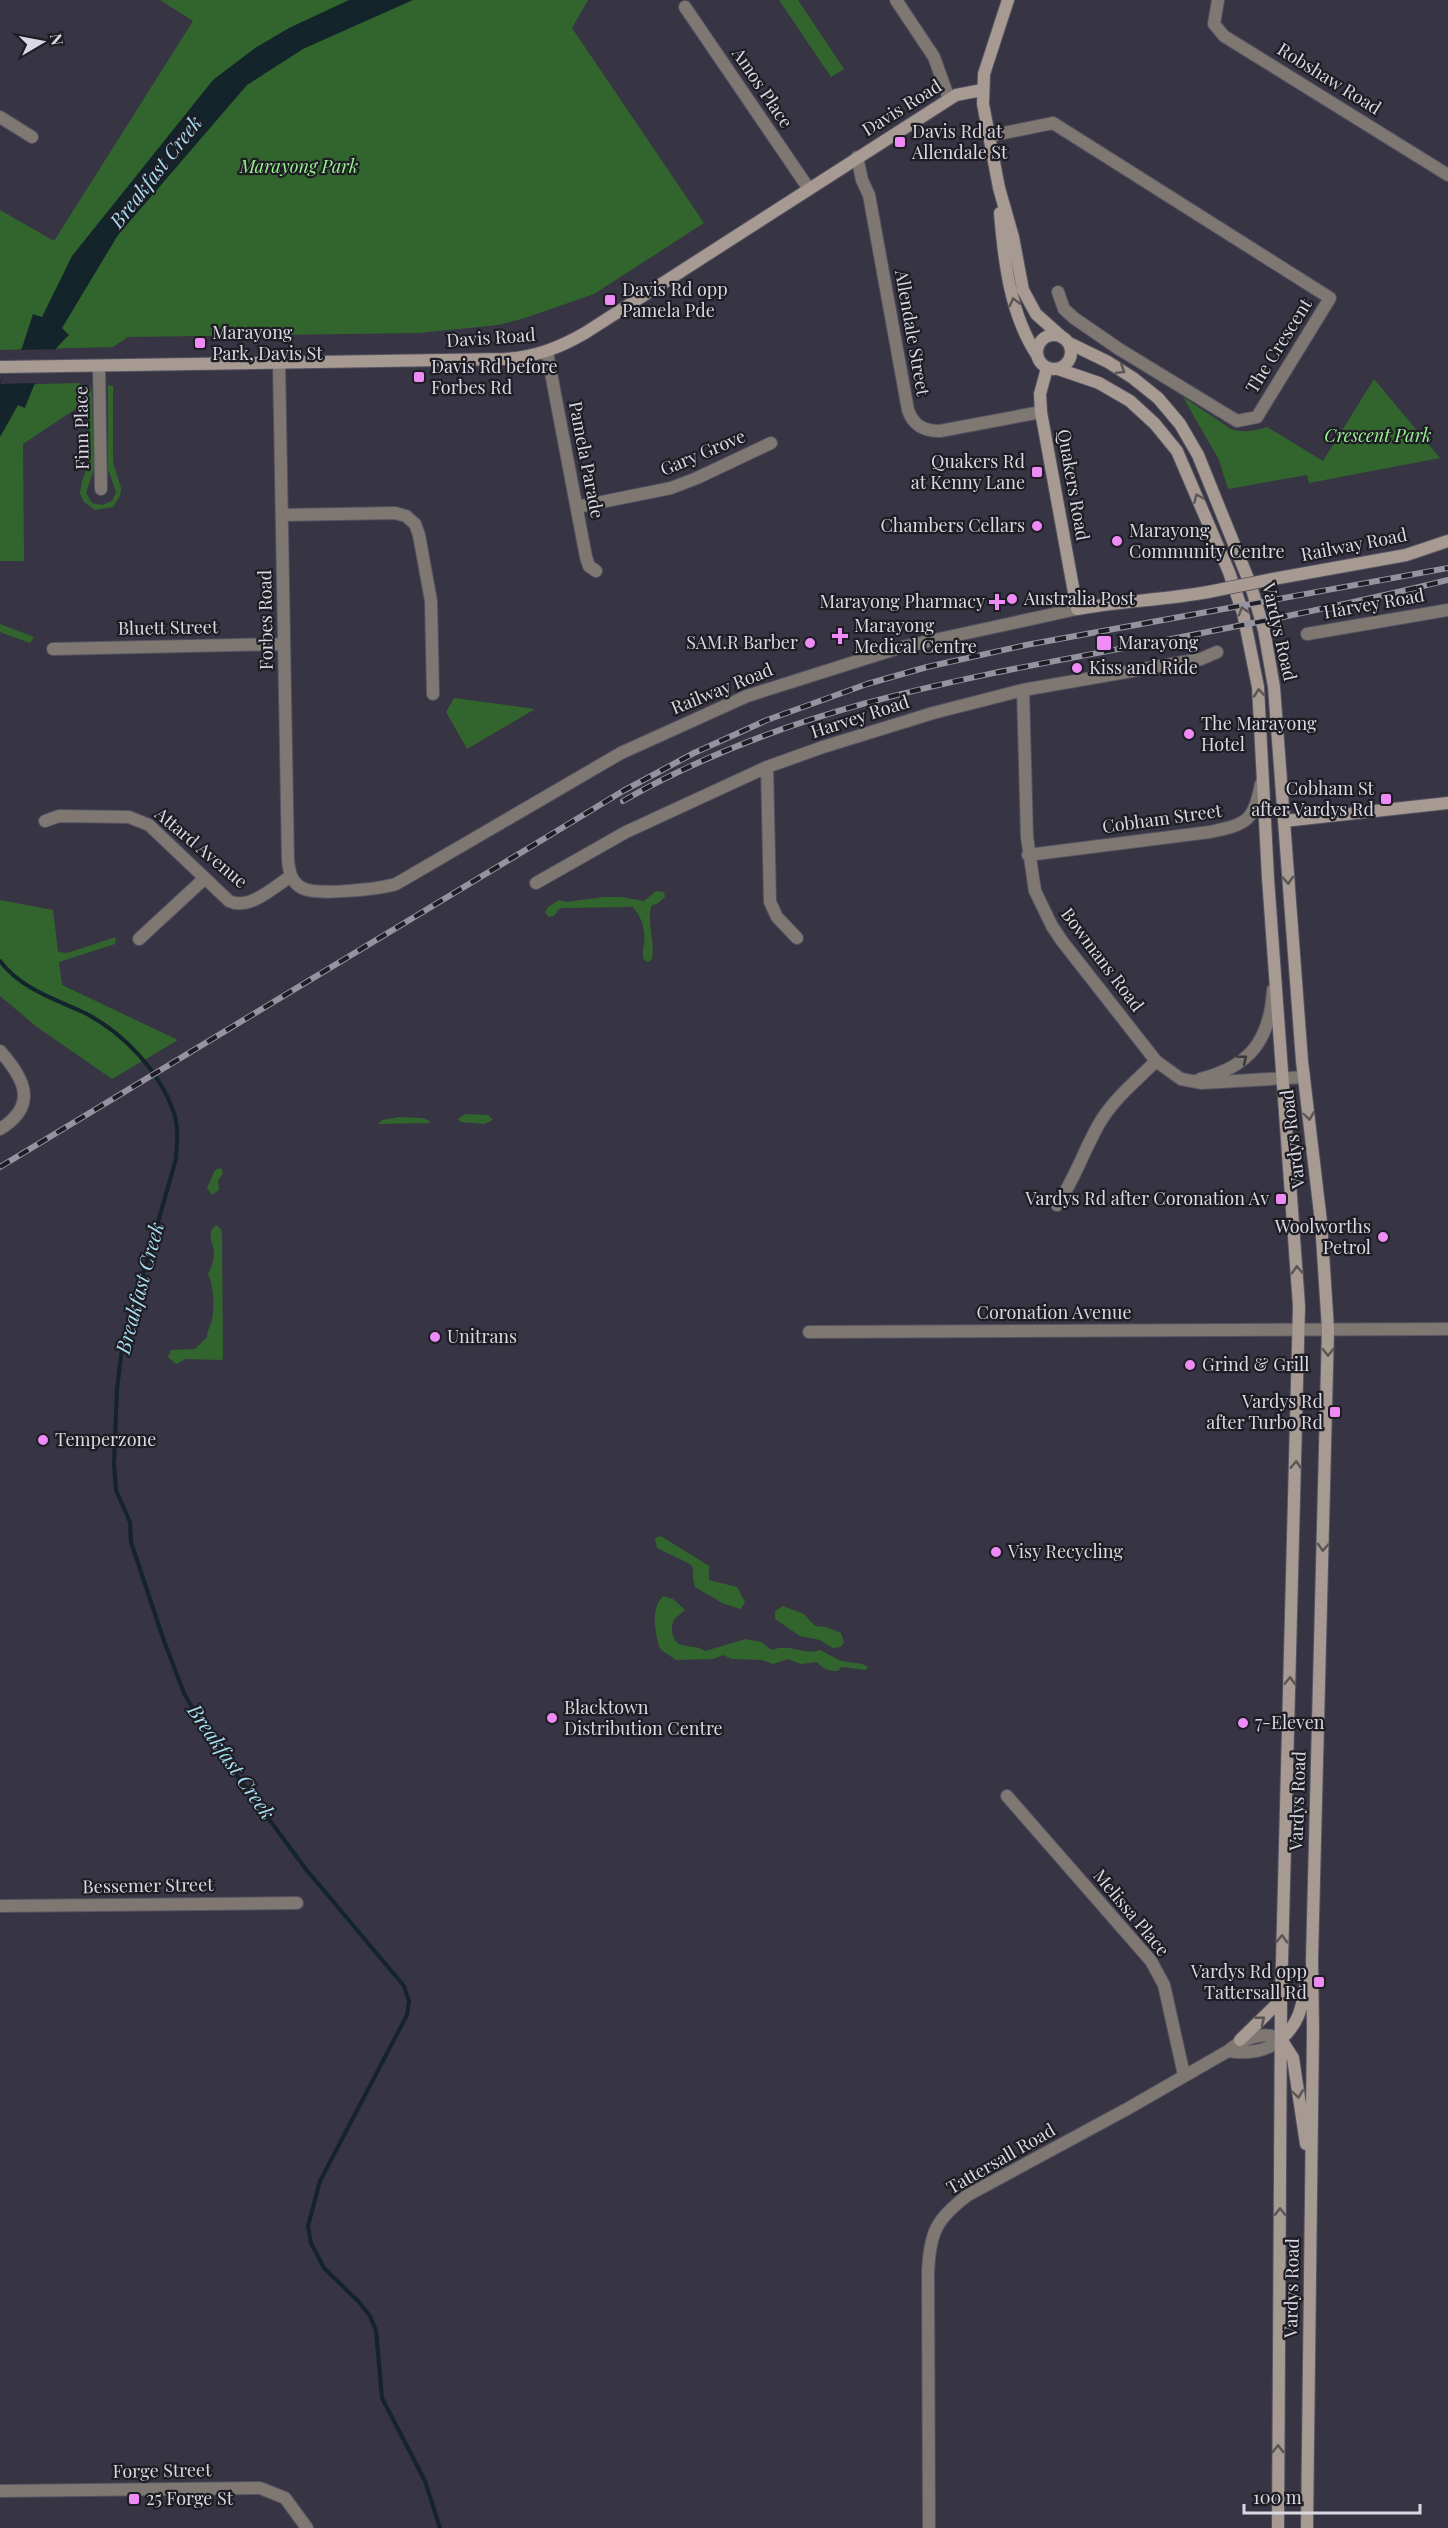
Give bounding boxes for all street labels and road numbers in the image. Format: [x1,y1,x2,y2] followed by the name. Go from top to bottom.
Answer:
[1273,37,1386,120] street label: Robshaw Road
[727,42,799,132] street label: Amos Place
[857,73,946,141] street label: Davis Road
[890,267,936,398] street label: Allendale Street
[1240,293,1317,397] street label: The Crescent
[446,322,537,352] street label: Davis Road
[68,386,94,470] street label: Finn Place
[564,399,610,520] street label: Pamela Parade
[656,423,749,481] street label: Gary Grove
[1052,427,1096,543] street label: Quakers Road
[1299,522,1409,566] street label: Railway Road
[252,569,278,670] street label: Forbes Road
[1257,580,1303,684] street label: Vardys Road
[1321,582,1427,624] street label: Harvey Road
[118,614,219,640] street label: Bluett Street
[667,657,777,719] street label: Railway Road
[807,689,912,743] street label: Harvey Road
[1101,798,1224,838] street label: Cobham Street
[150,801,253,893] street label: Attard Avenue
[1056,903,1150,1017] street label: Bowmans Road
[1274,1088,1310,1191] street label: Vardys Road
[977,1300,1132,1324] street label: Coronation Avenue
[1283,1750,1311,1852] street label: Vardys Road
[1088,1864,1175,1961] street label: Melissa Place
[82,1872,214,1898] street label: Bessemer Street
[942,2117,1060,2199] street label: Tattersall Road
[1278,2237,1304,2339] street label: Vardys Road
[112,2457,212,2483] street label: Forge Street

